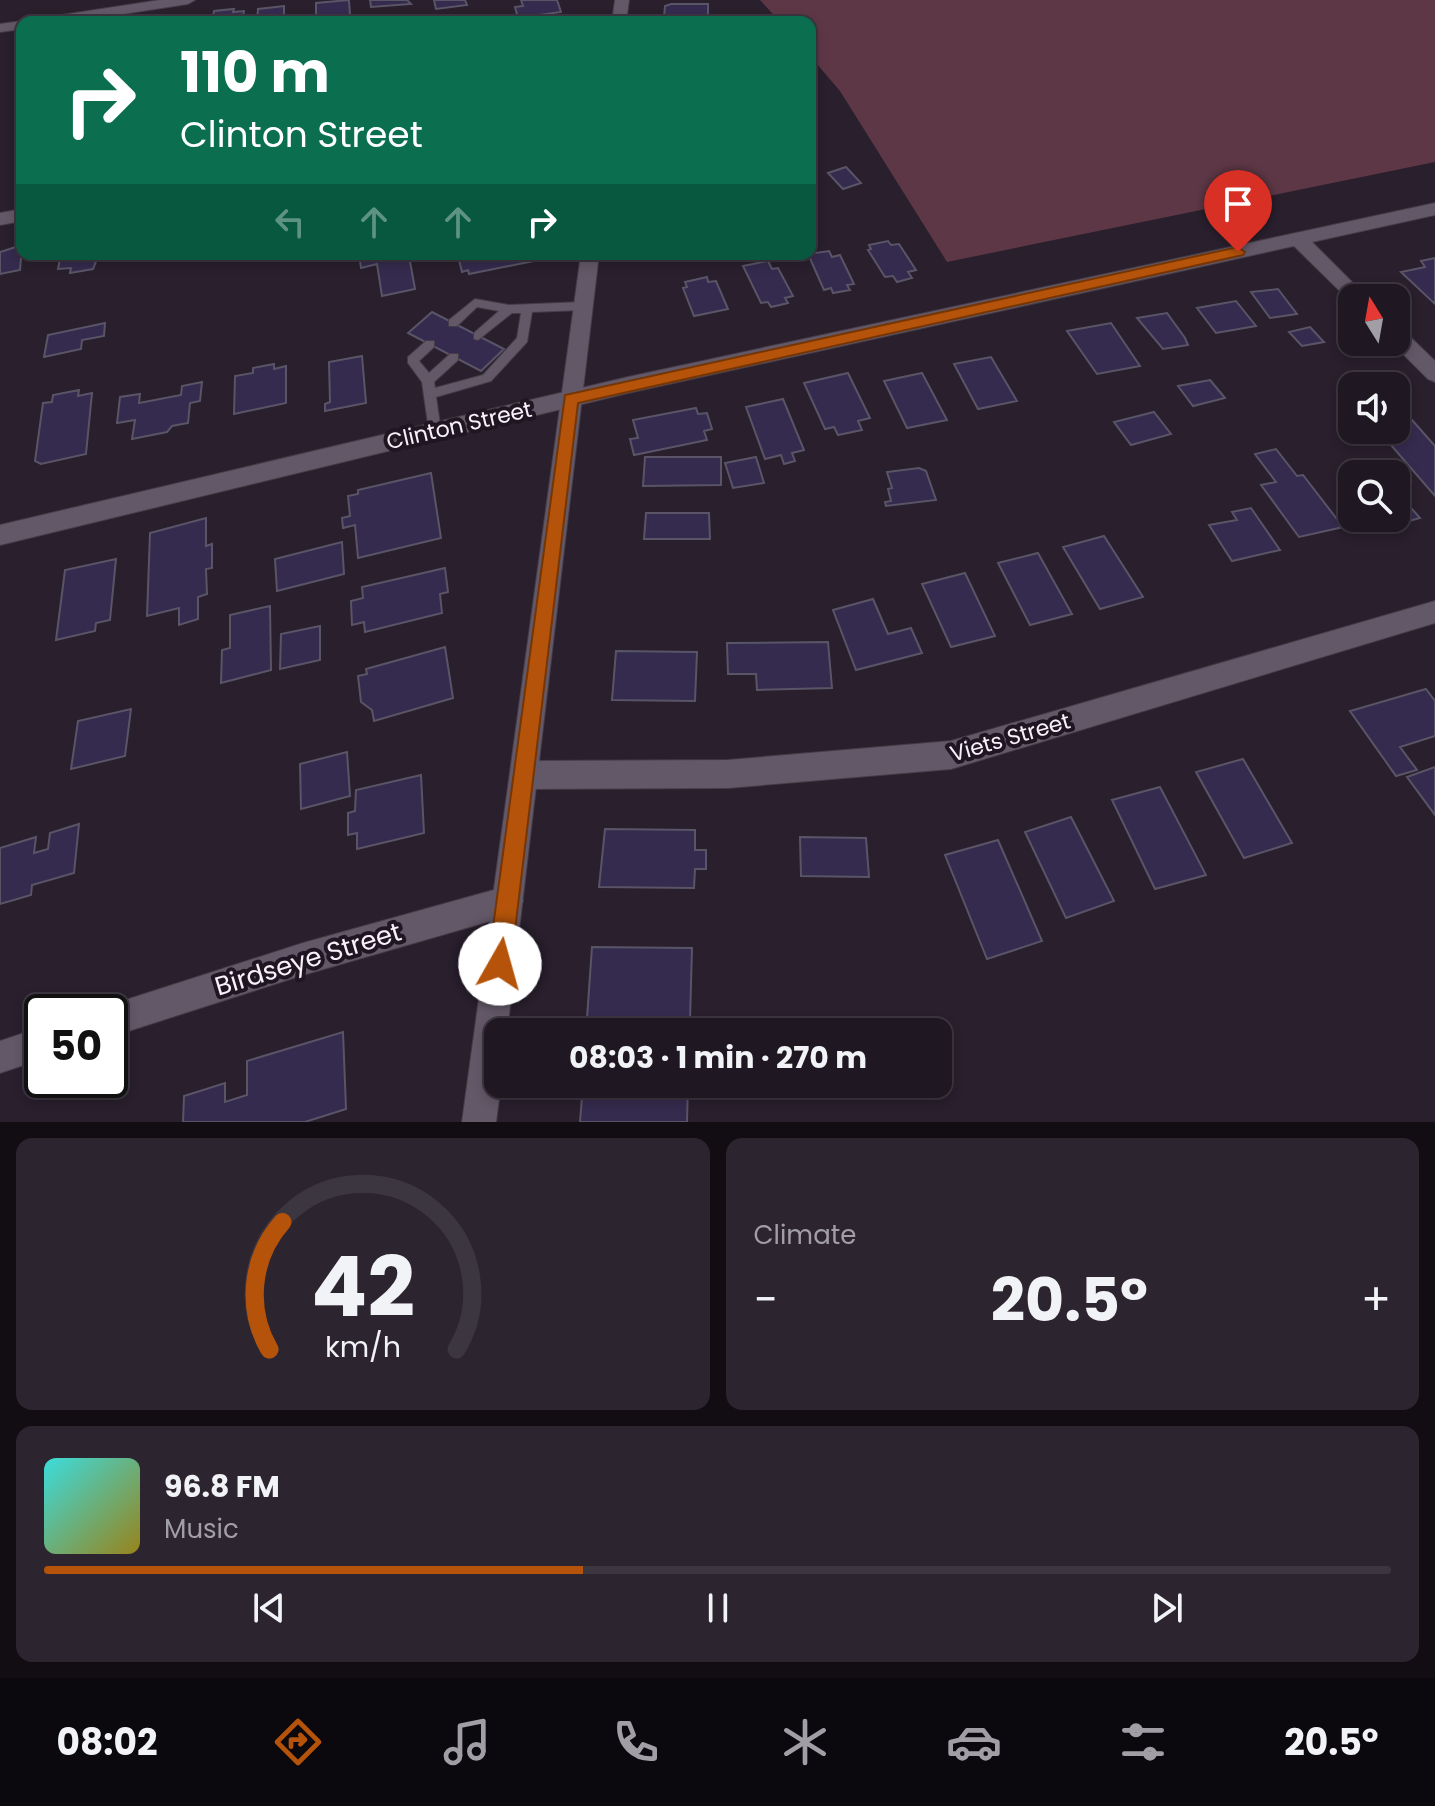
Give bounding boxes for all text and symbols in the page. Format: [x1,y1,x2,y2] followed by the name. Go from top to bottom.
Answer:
[180,33,330,112] text: 110 m
[48,48,152,152] icon: right
[180,109,423,160] text: Clinton Street
[1204,170,1272,252] pin
[1216,182,1260,226] icon: arrive
[268,200,312,244] icon: left
[352,200,396,244] icon: ahead
[436,200,480,244] icon: ahead
[520,200,564,244] icon: right
[1338,284,1410,356] north arrow
[1338,284,1410,532] map controls
[1338,372,1410,444] button: sound
[383,394,535,457] street label: Clinton Street
[1338,460,1410,532] button: search
[946,706,1074,769] street label: Viets Street
[210,914,406,1004] street label: Birdseye Street
[458,922,542,1006] position arrow
[24,994,128,1098] speed limit sign: 50
[569,1036,867,1079] text: 08:03 · 1 min · 270 m
[754,1217,856,1253] text: Climate
[311,1229,415,1345] text: 42
[991,1258,1148,1342] text: 20.5°
[754,1269,778,1330] text: −
[1361,1269,1391,1330] text: +
[325,1327,401,1367] text: km/h
[164,1465,280,1508] text: 96.8 FM
[164,1511,239,1547] text: Music
[247,1586,291,1630] icon: previous
[696,1586,740,1630] icon: pause
[1145,1586,1189,1630] icon: next
[270,1714,326,1770] icon: directions
[439,1714,495,1770] icon: music
[608,1714,664,1770] icon: phone
[777,1714,833,1770] icon: climate
[946,1714,1002,1770] icon: car
[1115,1714,1171,1770] icon: filters
[56,1717,158,1768] text: 08:02
[1284,1717,1378,1768] text: 20.5°

